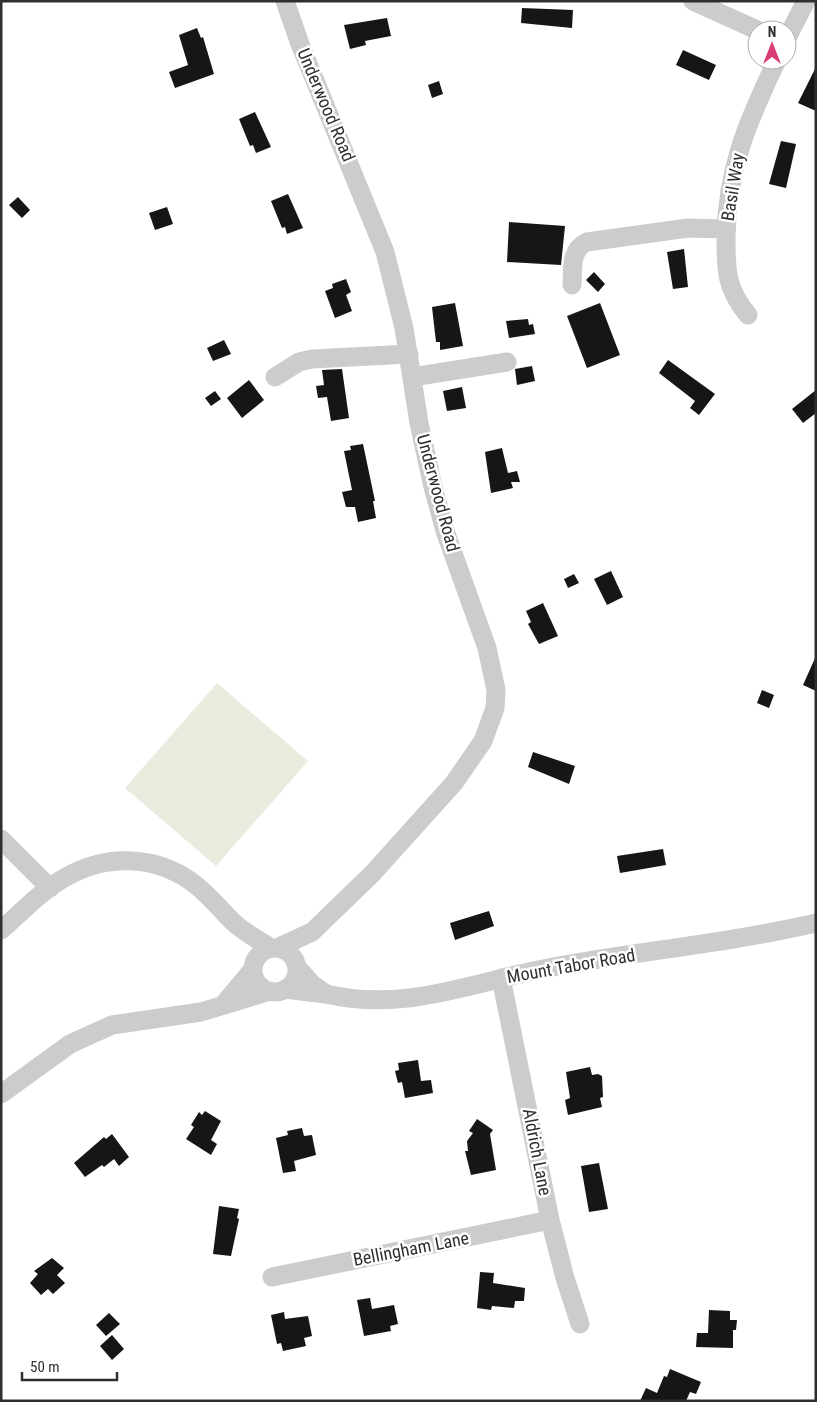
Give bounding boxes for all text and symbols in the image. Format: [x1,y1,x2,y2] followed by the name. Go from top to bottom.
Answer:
[747,20,797,70] north arrow
[768,24,776,40] text: N
[293,45,360,165] street label: Underwood Road
[717,151,748,222] street label: Basil Way
[413,432,464,554] street label: Underwood Road
[505,944,637,987] street label: Mount Tabor Road
[519,1106,556,1197] street label: Aldrich Lane
[351,1227,471,1270] street label: Bellingham Lane
[22,1350,118,1382] scale bar
[30,1358,60,1376] text: 50 m

